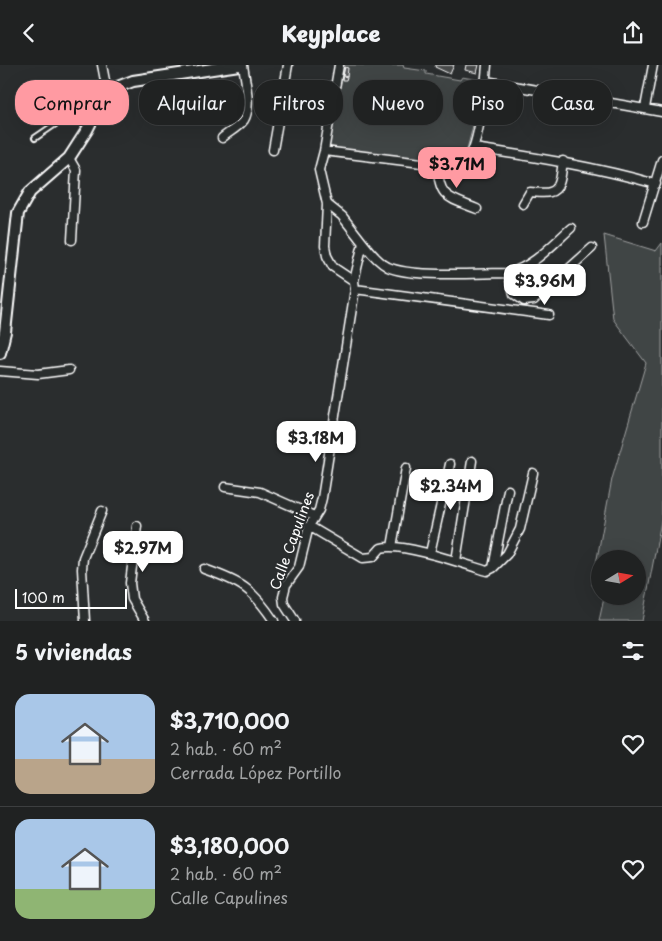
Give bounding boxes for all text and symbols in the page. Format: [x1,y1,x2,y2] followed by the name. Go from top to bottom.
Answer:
[281,16,381,49] text: Keyplace
[15,19,43,47] icon: back
[619,19,647,47] icon: share
[15,80,129,125] chip: Comprar
[139,80,244,125] chip: Alquilar
[254,80,343,125] chip: Filtros
[353,80,443,125] chip: Nuevo
[453,80,523,125] chip: Piso
[533,80,612,125] chip: Casa
[416,147,498,189] pin: $3.71M
[429,151,485,175] text: $3.71M
[504,263,586,306] pin: $3.96M
[515,268,575,292] text: $3.96M
[275,421,357,463] pin: $3.18M
[288,425,344,449] text: $3.18M
[410,469,492,511] pin: $2.34M
[420,473,482,497] text: $2.34M
[264,489,319,593] street label: Calle Capulines
[102,531,184,573] pin: $2.97M
[114,535,172,559] text: $2.97M
[591,550,646,605] north arrow
[591,550,646,605] map controls
[15,586,128,609] scale bar
[22,587,65,608] text: 100 m
[15,635,132,667] text: 5 viviendas
[619,637,647,665] icon: filters
[170,704,290,736] text: $3,710,000
[55,714,115,774] icon: home
[619,730,647,758] icon: heart
[170,736,282,760] text: 2 hab. · 60 m²
[170,760,341,784] text: Cerrada López Portillo
[170,829,289,861] text: $3,180,000
[55,839,115,899] icon: home
[619,855,647,883] icon: heart
[170,861,282,885] text: 2 hab. · 60 m²
[170,885,288,909] text: Calle Capulines

